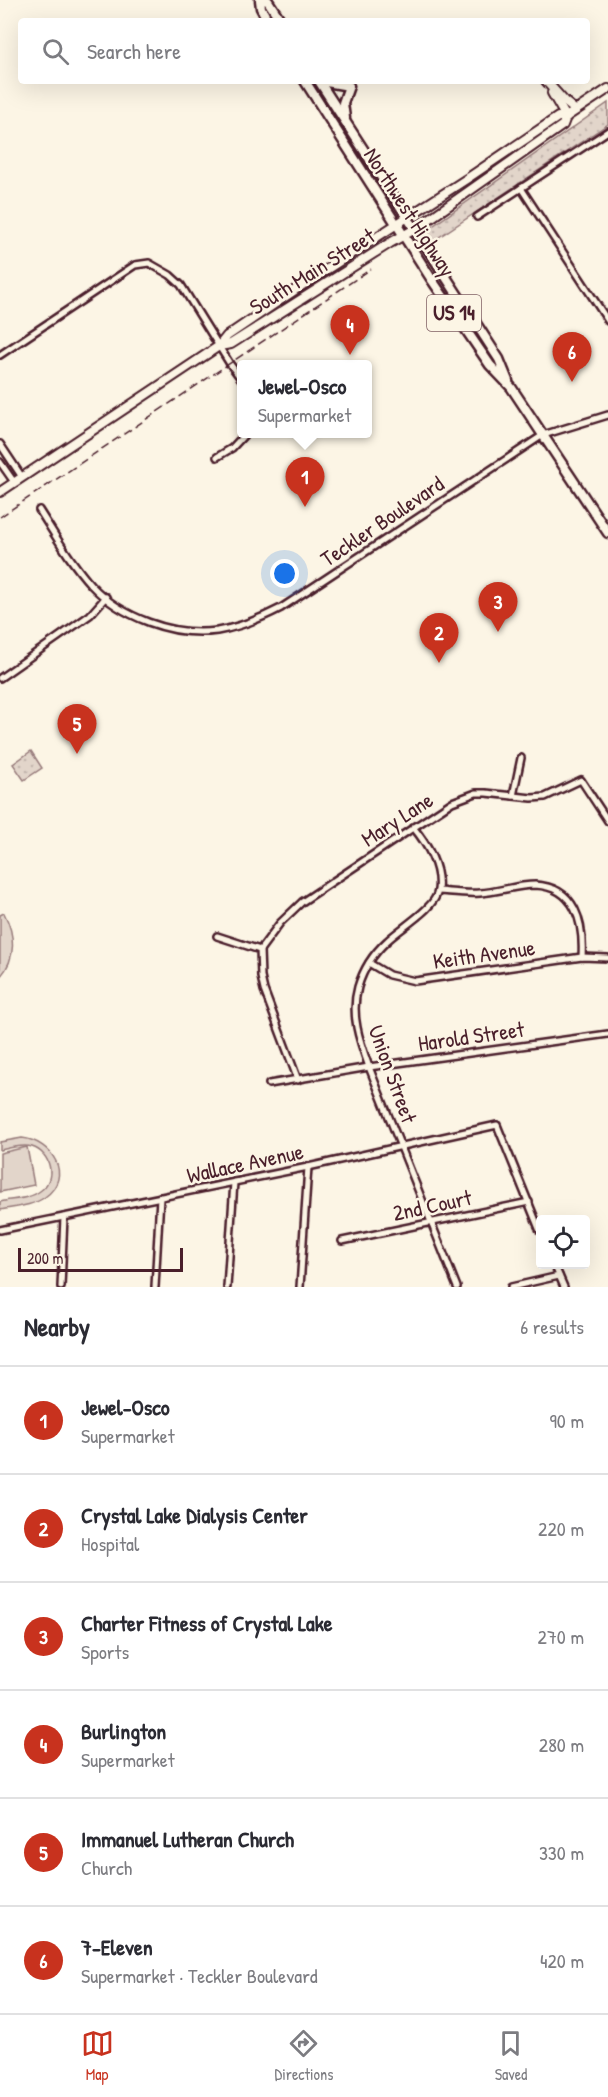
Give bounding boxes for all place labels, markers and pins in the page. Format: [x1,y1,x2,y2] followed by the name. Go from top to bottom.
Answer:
[330,306,370,355] pin: 4
[552,332,592,382] pin: 6
[286,458,324,507] pin: 1
[478,582,518,632] pin: 3
[420,614,458,663] pin: 2
[58,704,97,754] pin: 5

